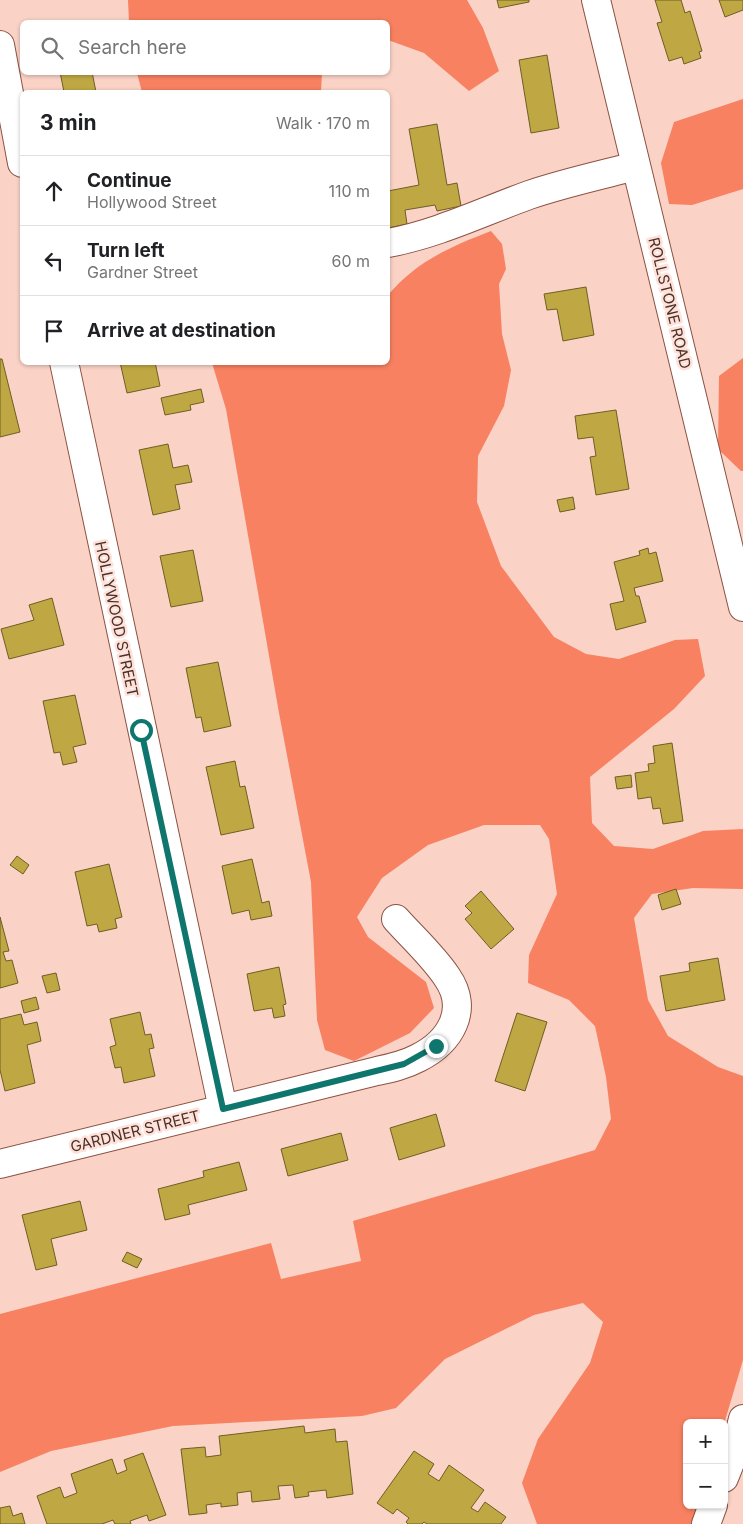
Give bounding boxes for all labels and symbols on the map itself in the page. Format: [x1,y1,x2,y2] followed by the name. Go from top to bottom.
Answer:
[644,235,696,371] street label: ROLLSTONE ROAD
[91,539,143,699] street label: HOLLYWOOD STREET
[130,719,153,742] route start
[425,1035,448,1058] route end
[68,1106,202,1156] street label: GARDNER STREET

